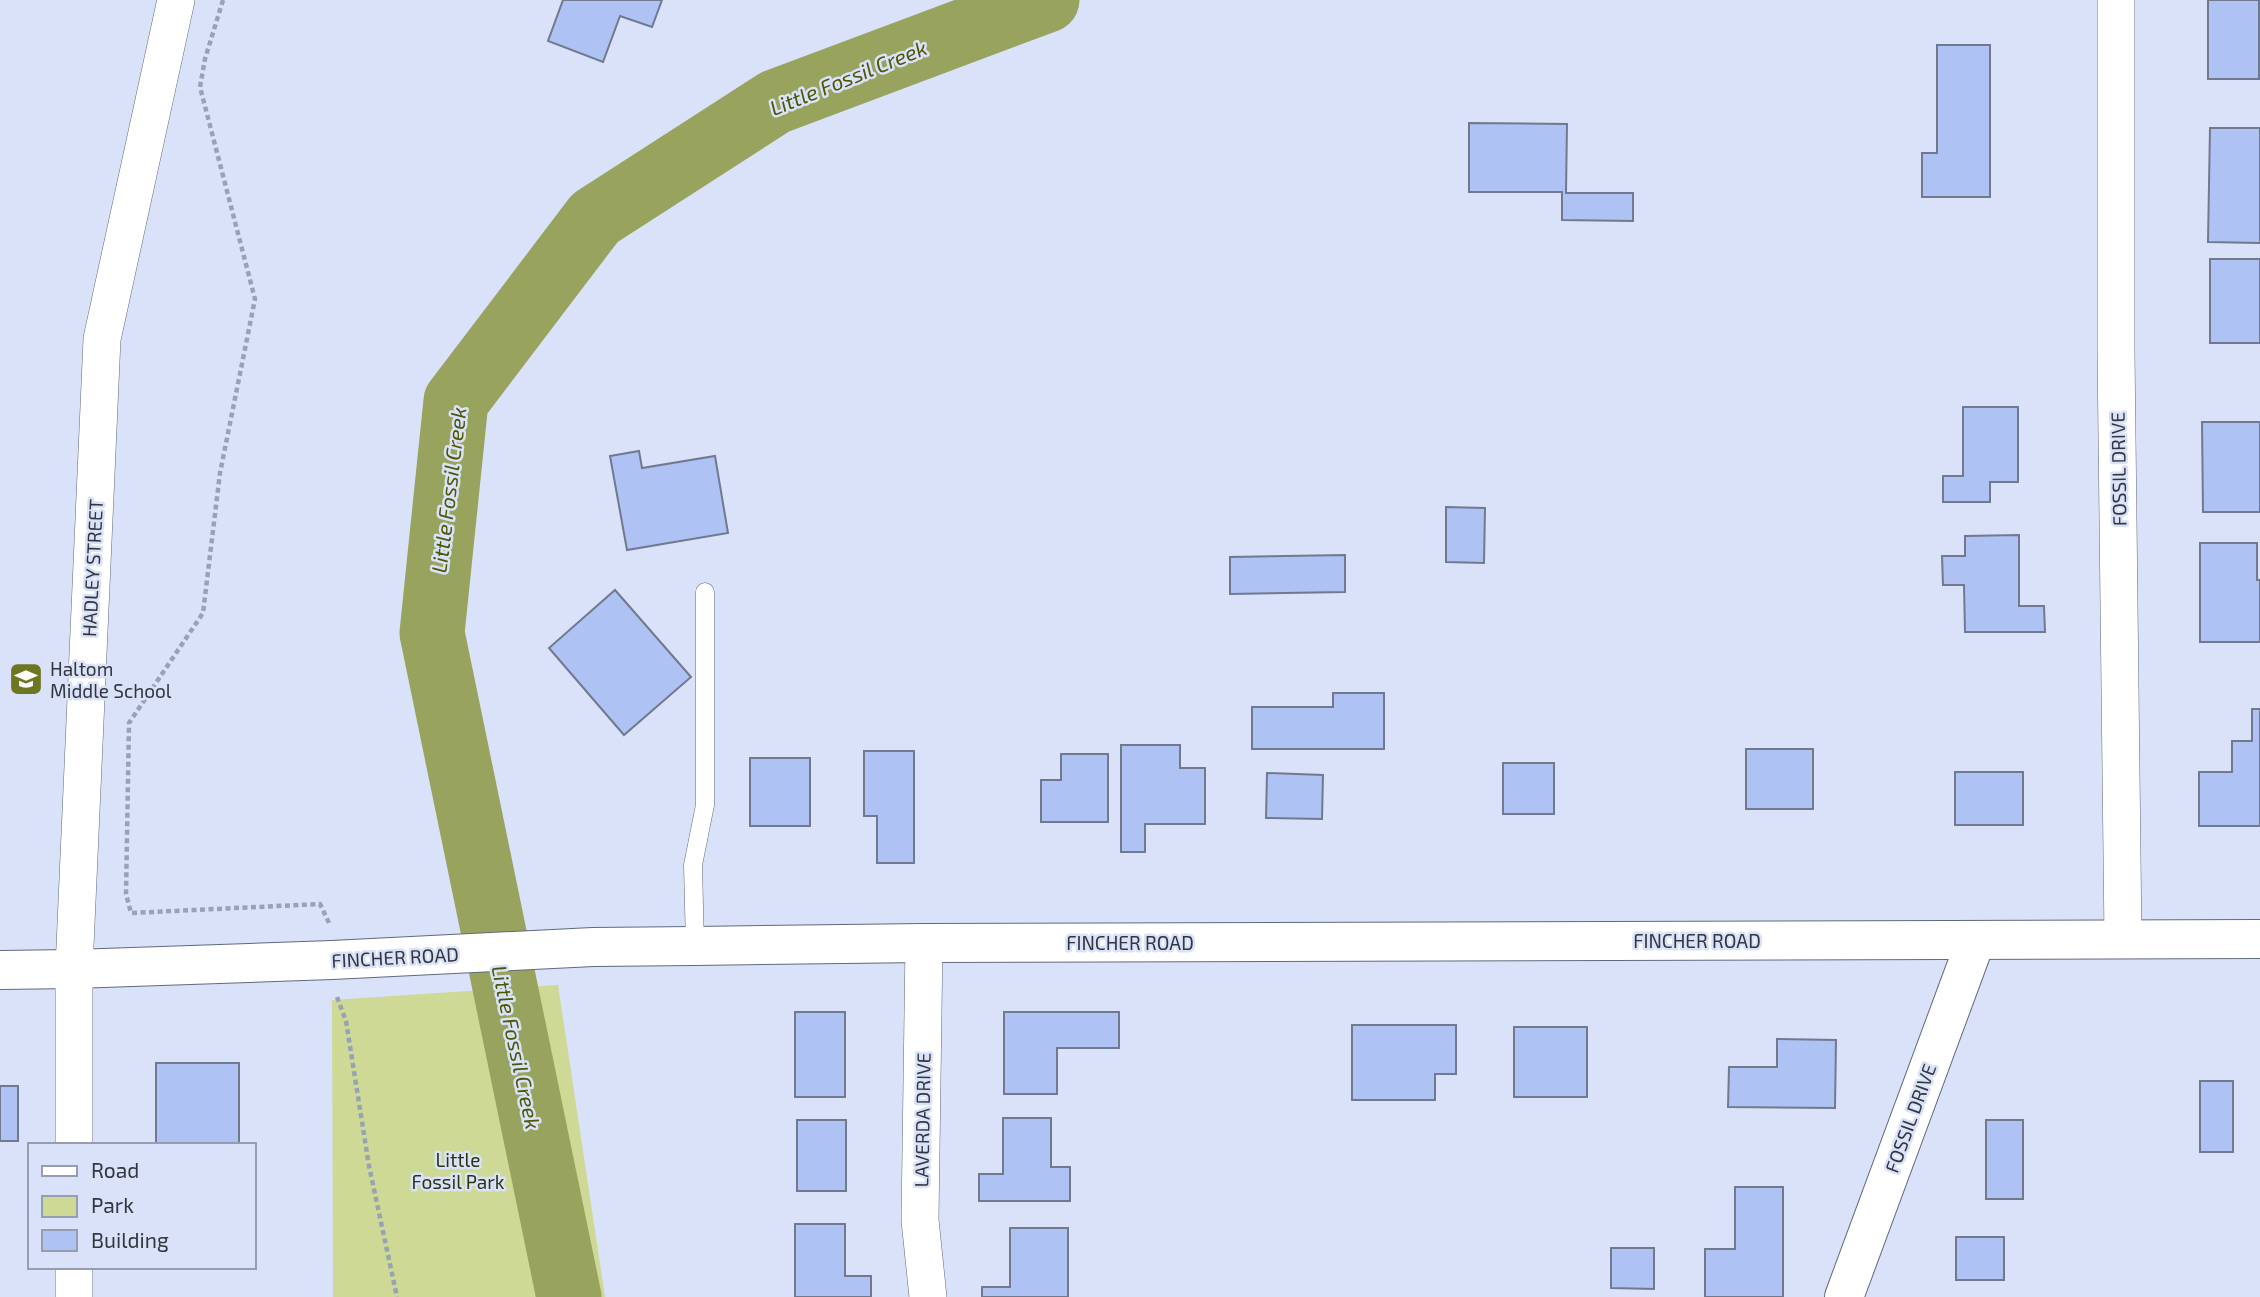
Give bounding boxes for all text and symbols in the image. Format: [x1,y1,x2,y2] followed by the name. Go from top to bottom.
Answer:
[766,34,930,120] water label: Little Fossil Creek
[425,406,471,574] water label: Little Fossil Creek
[2106,412,2130,526] street label: FOSSIL DRIVE
[77,499,107,637] street label: HADLEY STREET
[50,657,172,702] place label: Haltom Middle School
[7,660,45,698] school or university icon: Haltom Middle School
[1633,929,1761,952] street label: FINCHER ROAD
[1066,931,1194,954] street label: FINCHER ROAD
[331,942,459,972] street label: FINCHER ROAD
[487,963,547,1131] water label: Little Fossil Creek
[909,1053,935,1187] street label: LAVERDA DRIVE
[1880,1060,1940,1176] street label: FOSSIL DRIVE
[28,1143,256,1269] legend
[411,1148,505,1193] park label: Little Fossil Park
[91,1157,139,1182] text: Road
[91,1192,134,1217] text: Park
[91,1227,169,1252] text: Building

